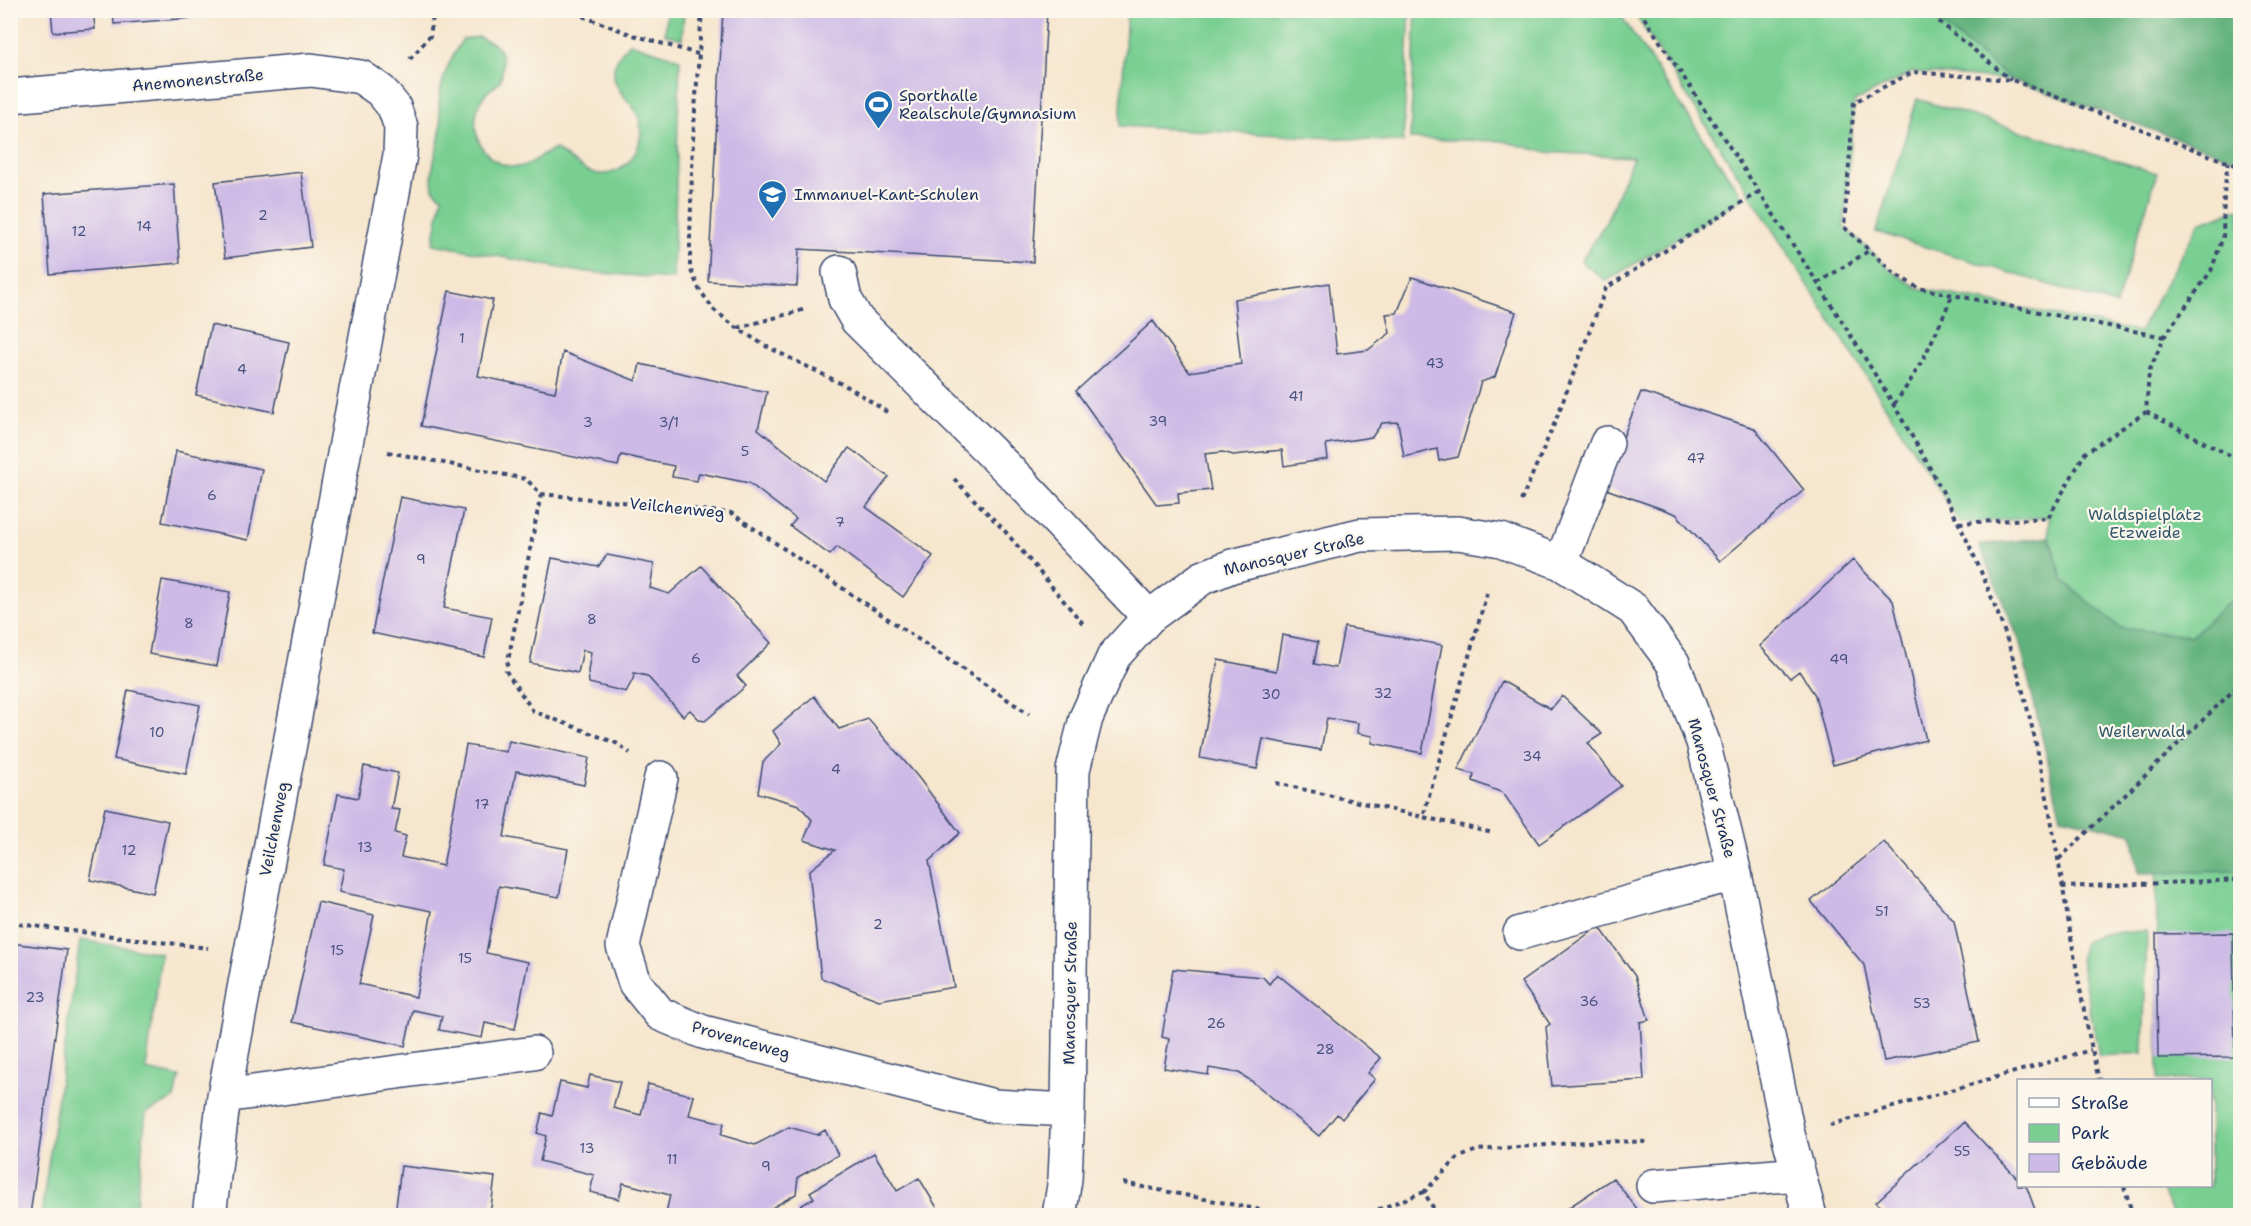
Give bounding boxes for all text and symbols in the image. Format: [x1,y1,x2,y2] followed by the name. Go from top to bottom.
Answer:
[131,64,265,96] street label: Anemonenstraße
[899,85,1077,124] place label: Sporthalle Realschule/Gymnasium
[862,88,894,130] sports icon: Sporthalle Realschule/Gymnasium
[757,178,789,220] school or university icon: Immanuel-Kant-Schulen
[794,184,979,205] place label: Immanuel-Kant-Schulen
[258,206,268,224] house number: 2
[136,217,152,235] house number: 14
[72,222,86,240] house number: 12
[459,329,465,347] house number: 1
[1426,354,1444,372] house number: 43
[237,360,247,378] house number: 4
[1289,387,1303,405] house number: 41
[1149,412,1167,430] house number: 39
[583,413,593,431] house number: 3
[659,413,679,431] house number: 3/1
[741,442,749,460] house number: 5
[1687,449,1705,467] house number: 47
[207,486,217,504] house number: 6
[628,493,726,523] street label: Veilchenweg
[2088,504,2202,543] park label: Waldspielplatz Etzweide
[835,513,845,531] house number: 7
[1221,528,1367,580] street label: Manosquer Straße
[416,550,426,568] house number: 9
[587,610,597,628] house number: 8
[184,614,194,632] house number: 8
[691,649,701,667] house number: 6
[1830,650,1849,668] house number: 49
[1374,684,1392,702] house number: 32
[1261,685,1281,703] house number: 30
[1683,716,1741,860] street label: Manosquer Straße
[2098,721,2186,742] park label: Weilerwald
[149,723,165,741] house number: 10
[1522,747,1542,765] house number: 34
[831,760,841,778] house number: 4
[255,780,293,878] street label: Veilchenweg
[475,795,489,813] house number: 17
[358,838,372,856] house number: 13
[122,841,136,859] house number: 12
[1875,902,1889,920] house number: 51
[873,915,883,933] house number: 2
[1058,921,1082,1065] street label: Manosquer Straße
[330,941,344,959] house number: 15
[458,949,472,967] house number: 15
[26,988,44,1006] house number: 23
[1579,992,1599,1010] house number: 36
[1913,994,1931,1012] house number: 53
[1207,1014,1226,1032] house number: 26
[689,1016,793,1064] street label: Provenceweg
[1315,1040,1335,1058] house number: 28
[2017,1079,2212,1187] legend
[2071,1091,2129,1115] text: Straße
[2071,1121,2110,1145] text: Park
[580,1139,594,1157] house number: 13
[1954,1142,1970,1160] house number: 55
[666,1150,678,1168] house number: 11
[2071,1151,2148,1175] text: Gebäude
[761,1157,771,1175] house number: 9

